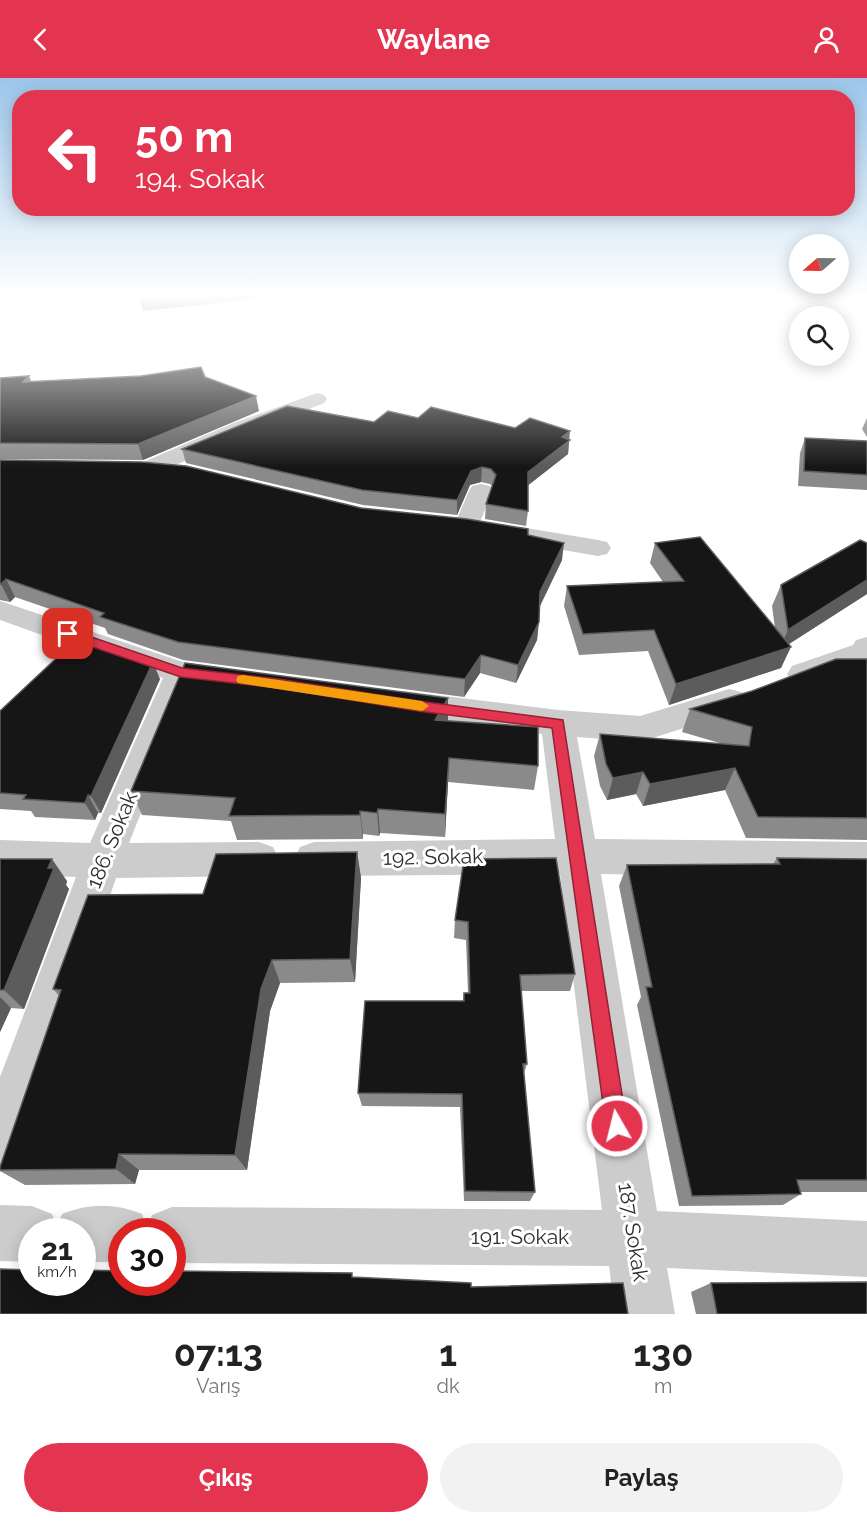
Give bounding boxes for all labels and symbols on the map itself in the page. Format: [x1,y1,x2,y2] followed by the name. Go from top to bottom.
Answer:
[789,234,849,294] north arrow
[42,608,93,659] pin
[81,788,142,892] street label: 186. Sokak
[383,843,483,870] street label: 192. Sokak
[585,1094,649,1158] position arrow
[613,1181,654,1283] street label: 187. Sokak
[108,1218,186,1296] speed limit sign: 30
[471,1224,569,1249] street label: 191. Sokak

